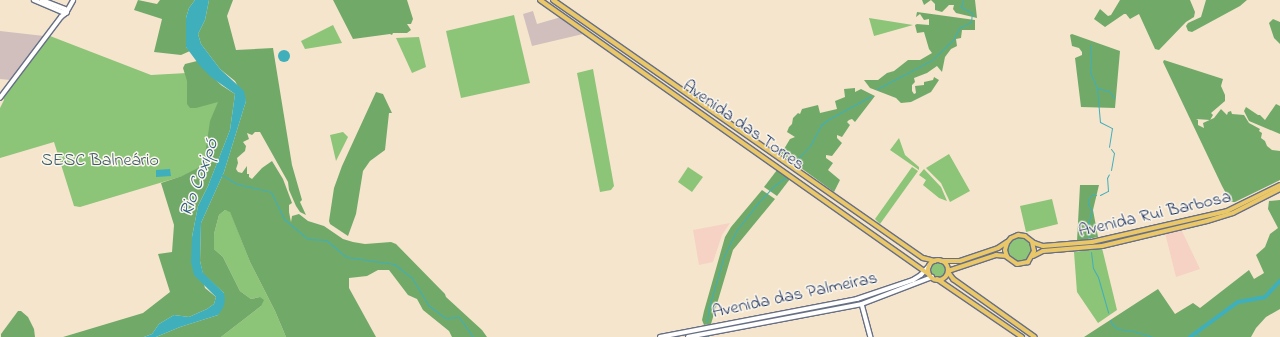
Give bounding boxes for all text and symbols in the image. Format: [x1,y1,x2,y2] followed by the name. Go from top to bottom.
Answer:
[678,76,808,176] street label: Avenida das Torres
[175,136,225,220] water label: Rio Coxipó
[41,150,159,172] park label: SESC Balneário
[1076,187,1234,243] street label: Avenida Rui Barbosa
[710,268,880,324] street label: Avenida das Palmeiras

